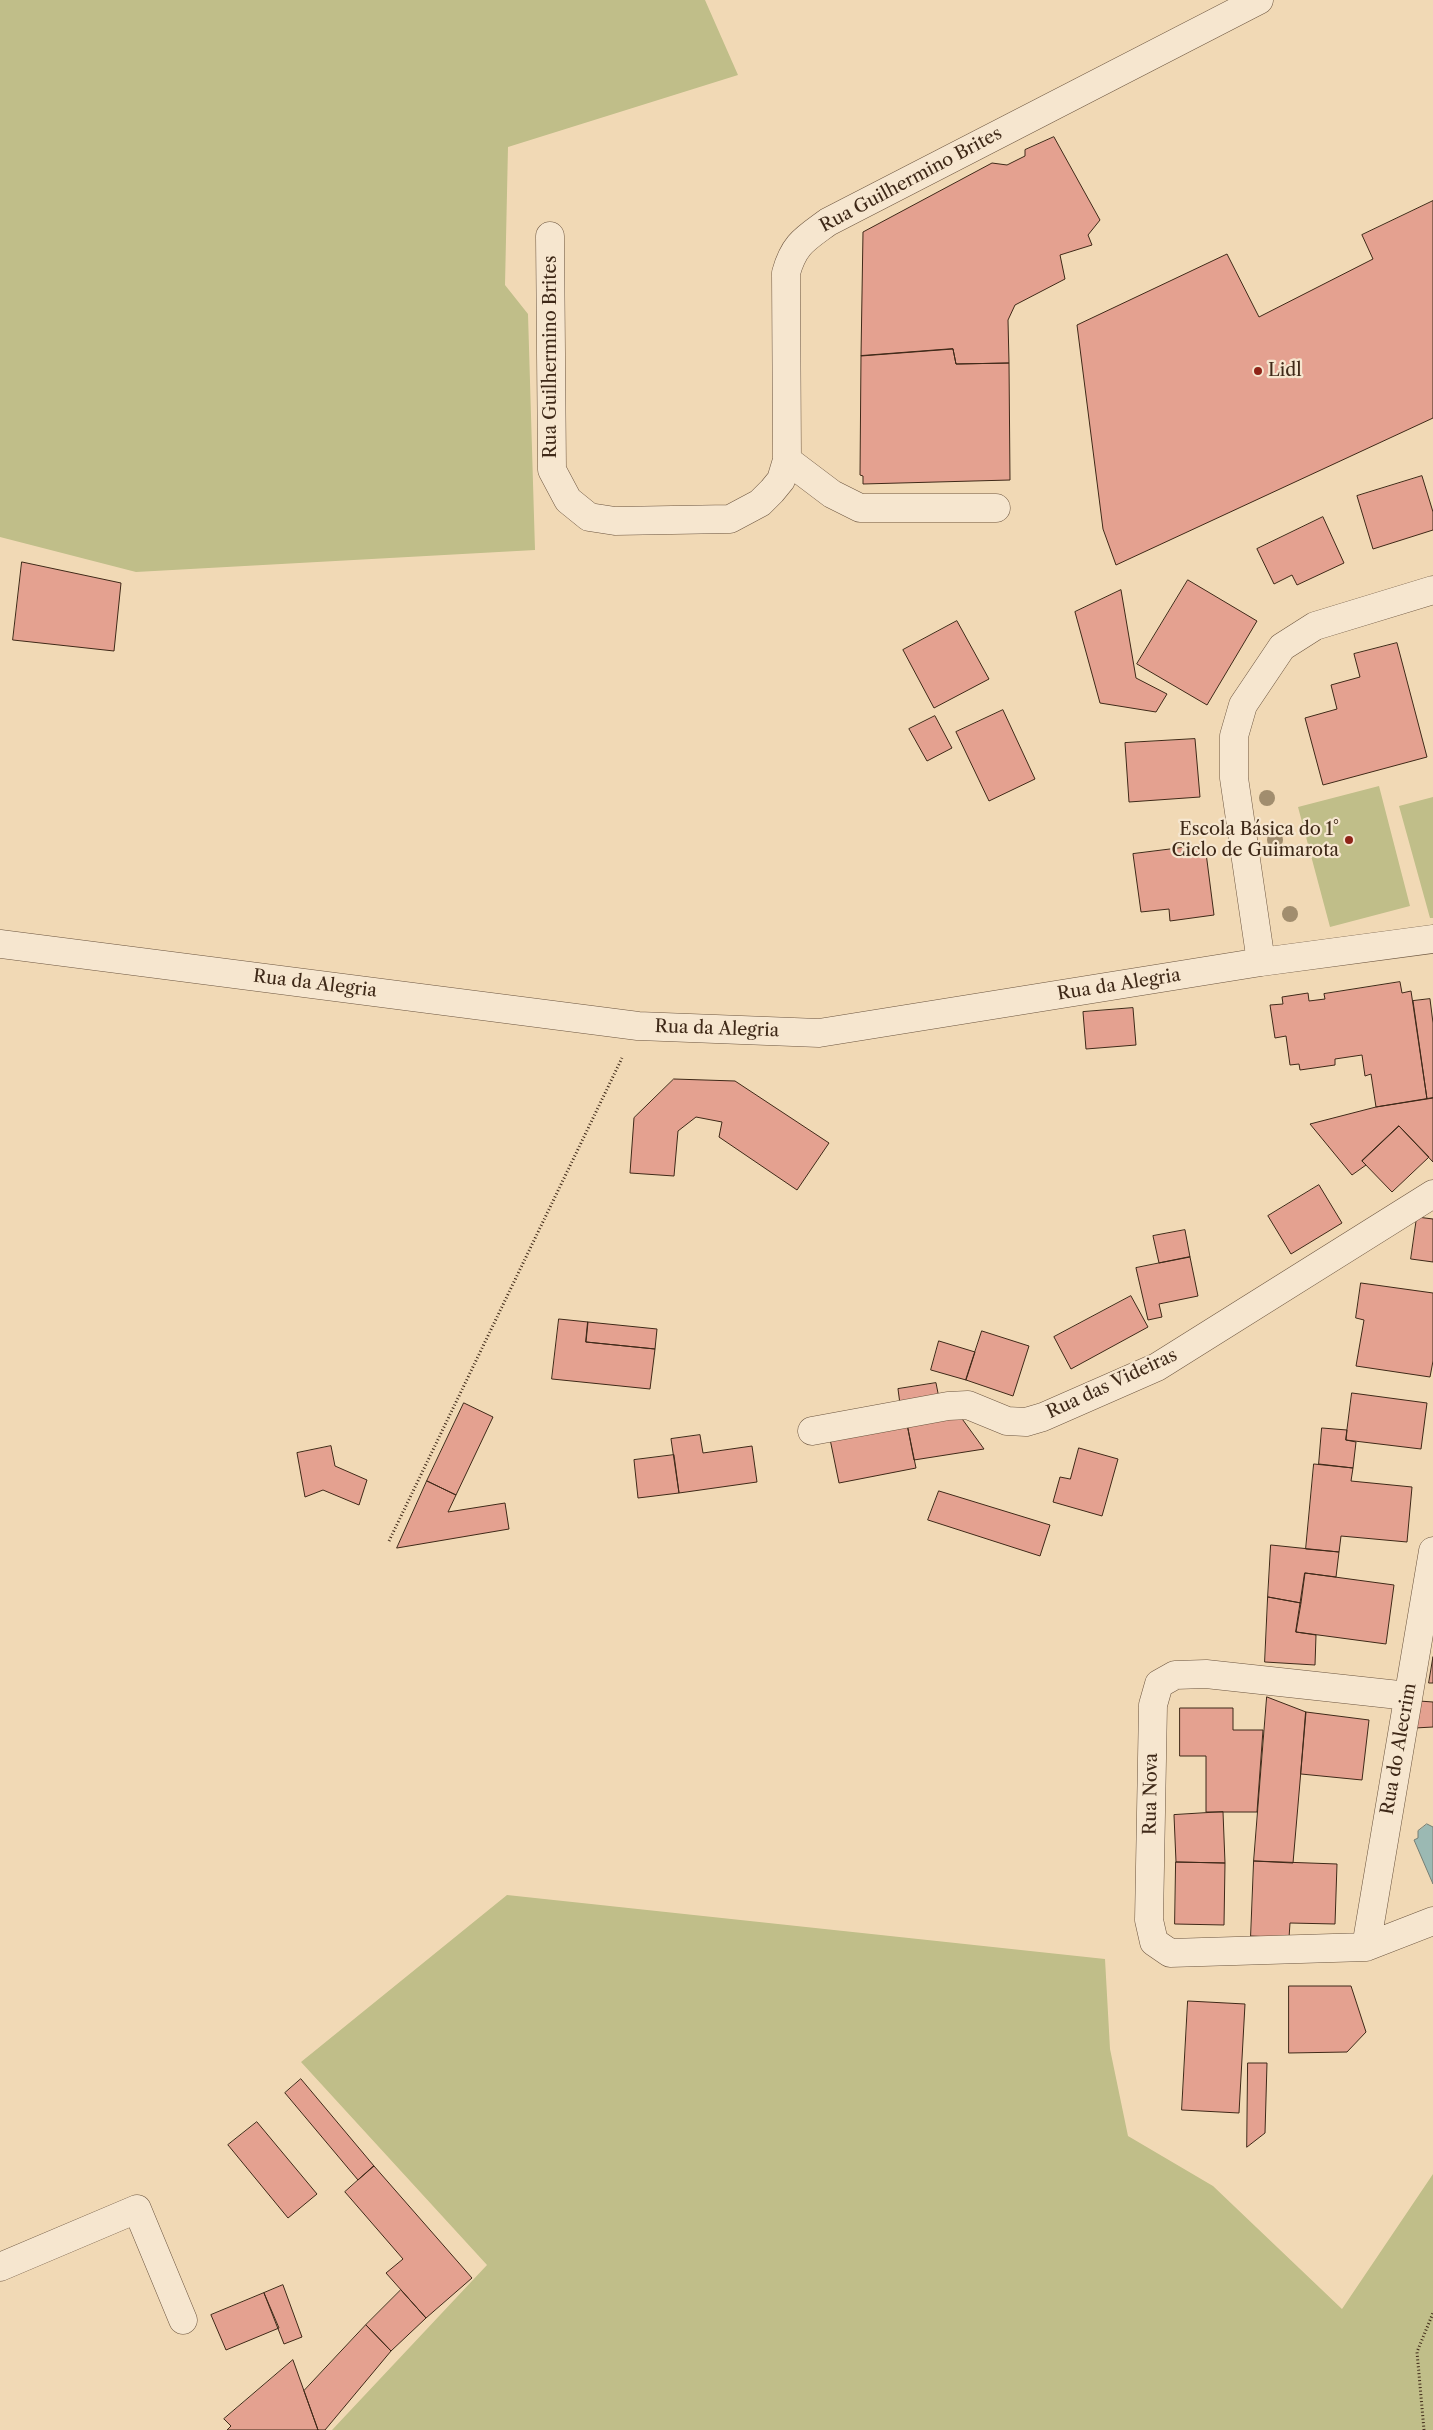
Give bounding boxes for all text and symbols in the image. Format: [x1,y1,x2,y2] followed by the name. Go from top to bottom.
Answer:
[816,123,1006,237] street label: Rua Guilhermino Brites
[540,255,562,459] street label: Rua Guilhermino Brites
[1268,360,1302,382] place label: Lidl
[1252,365,1264,377] marker: Lidl
[1172,819,1339,862] place label: Escola Básica do 1° Ciclo de Guimarota
[1343,834,1355,846] marker: Escola Básica do 1° Ciclo de Guimarota
[1056,965,1182,1005] street label: Rua da Alegria
[252,966,378,1002] street label: Rua da Alegria
[654,1016,780,1042] street label: Rua da Alegria
[1043,1344,1181,1424] street label: Rua das Videiras
[1377,1681,1421,1817] street label: Rua do Alecrim
[1139,1753,1163,1835] street label: Rua Nova

